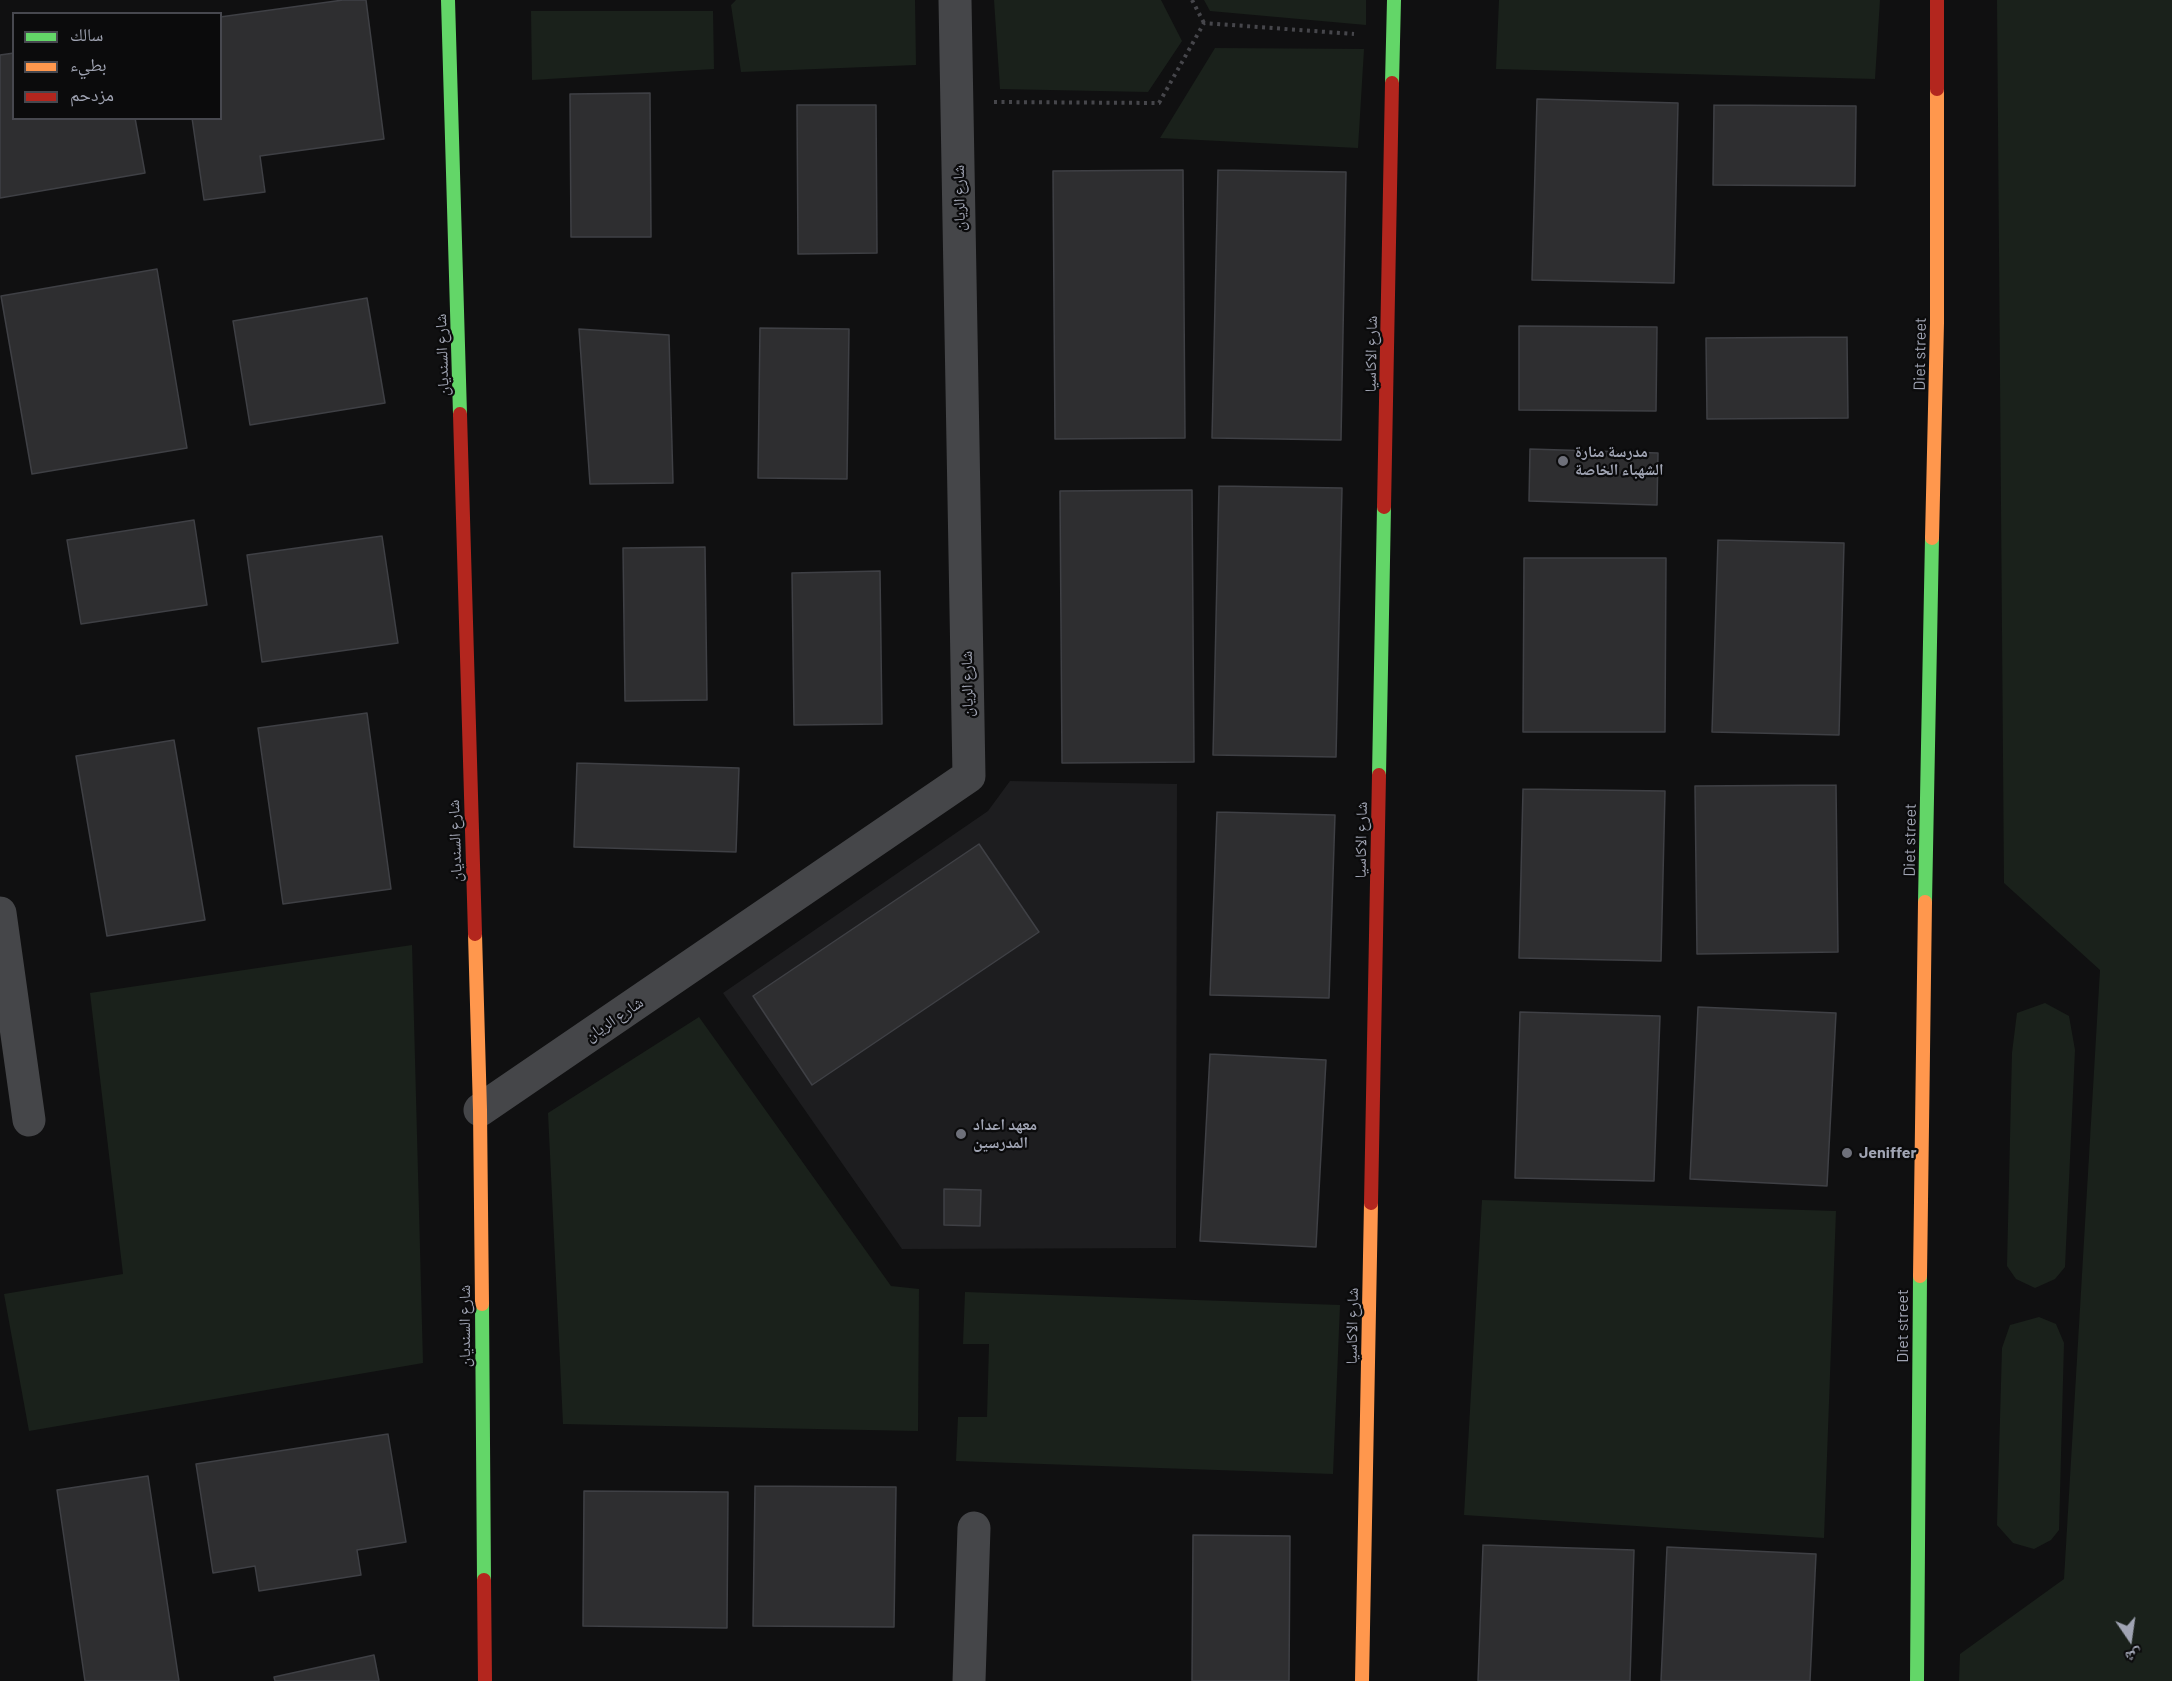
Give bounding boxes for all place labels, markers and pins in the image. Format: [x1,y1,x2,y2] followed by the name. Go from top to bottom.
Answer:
[1575,442,1664,480] place label: مدرسة منارة الشهباء الخاصة
[1556,454,1570,468] marker: مدرسة منارة الشهباء الخاصة
[973,1115,1037,1153] place label: معهد اعداد المدرسين
[954,1127,968,1141] marker: معهد اعداد المدرسين
[1859,1143,1917,1163] place label: Jeniffer
[1840,1146,1854,1160] marker: Jeniffer

